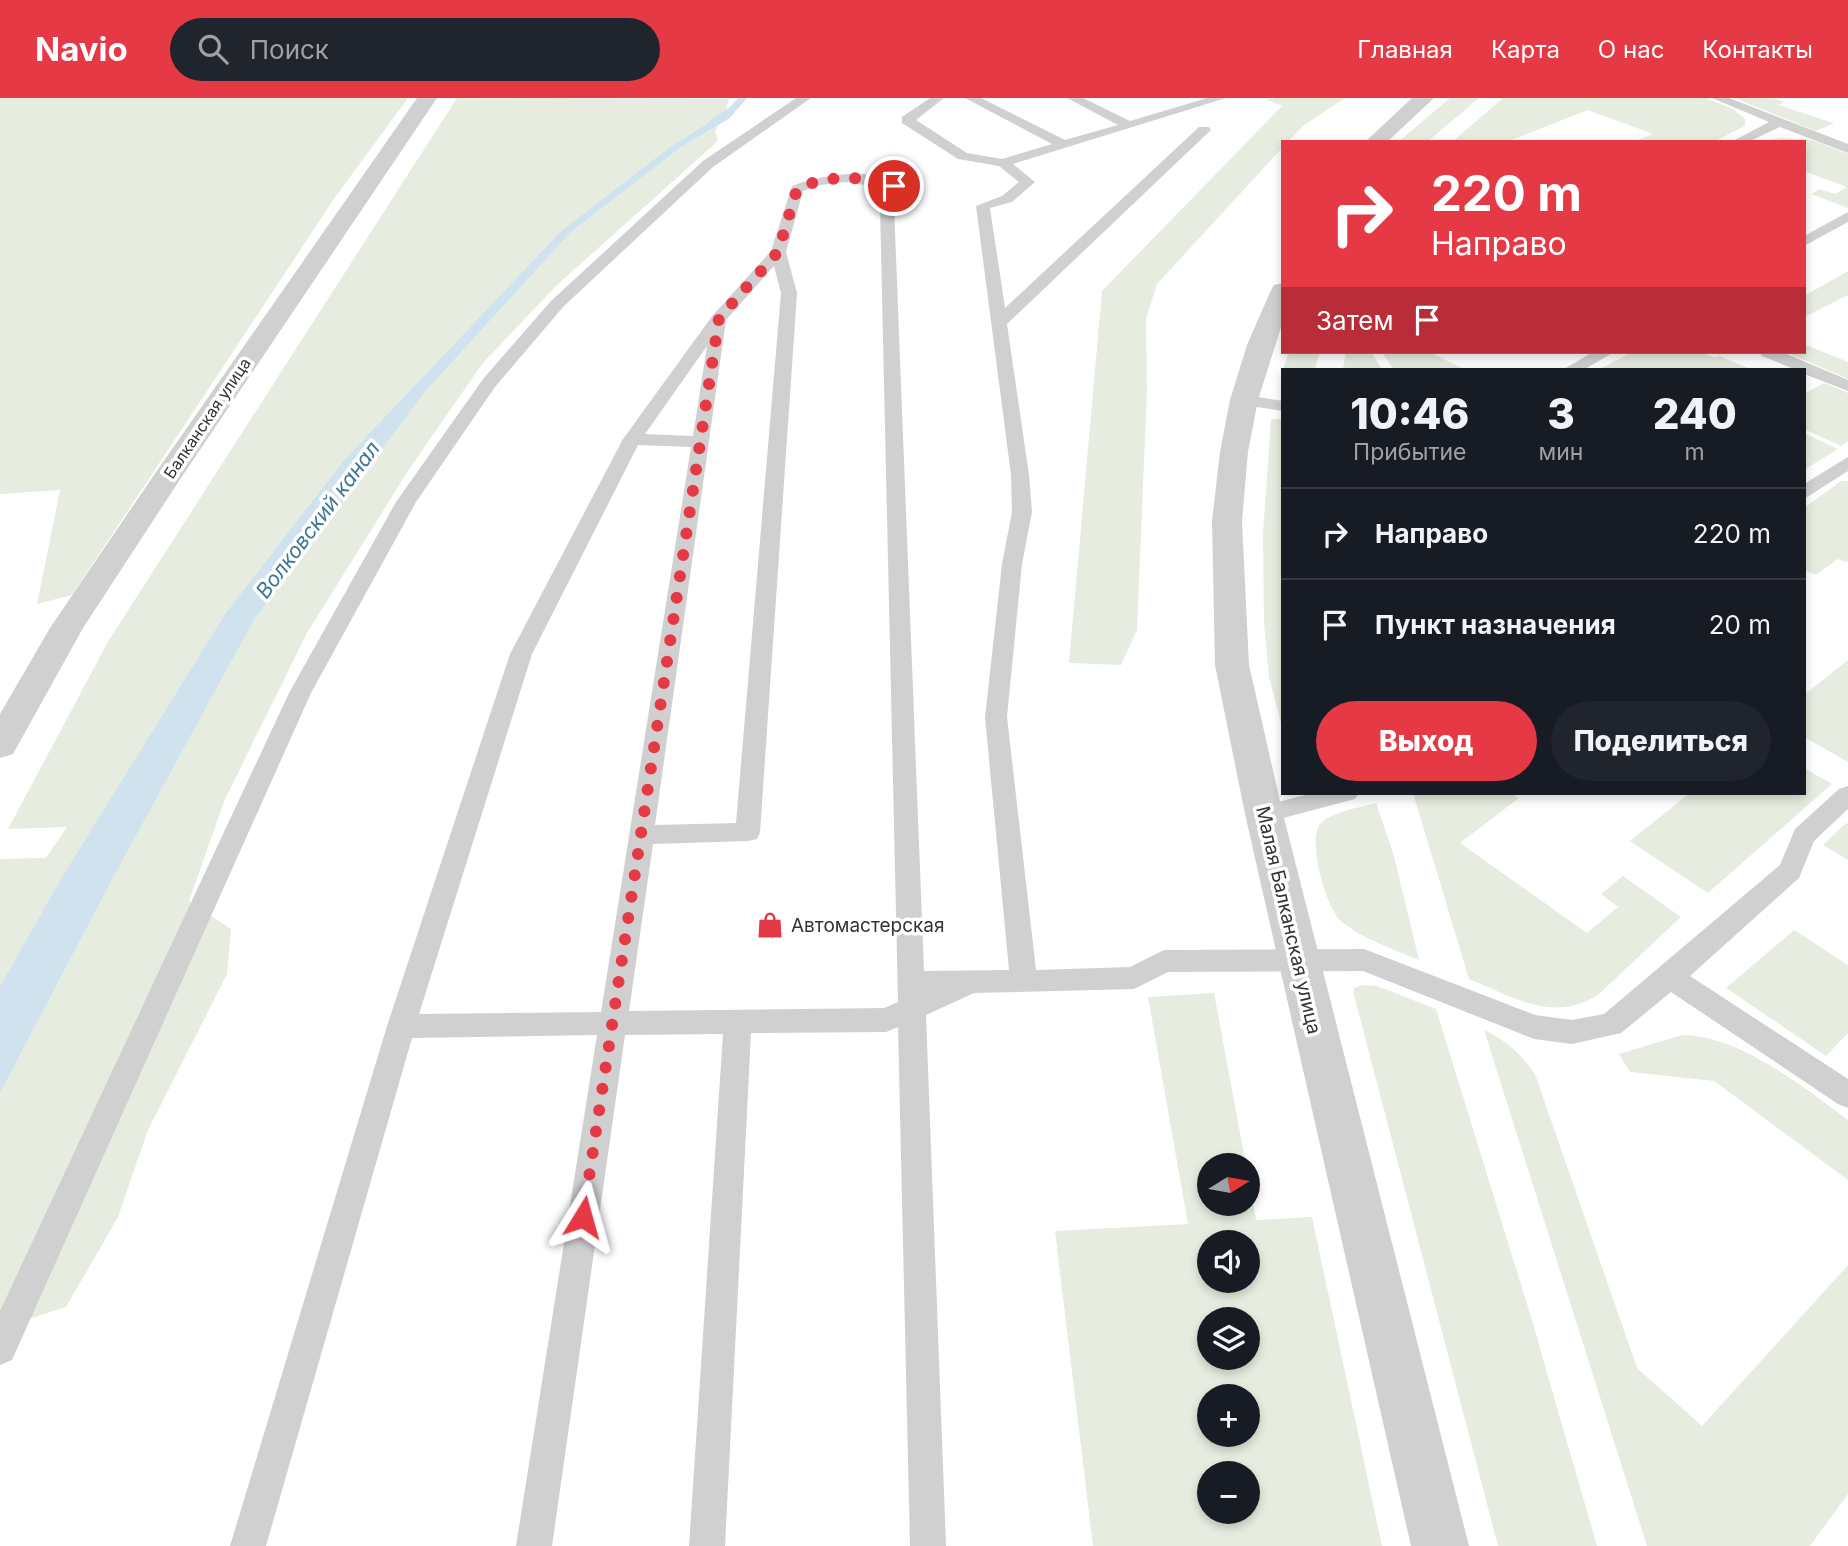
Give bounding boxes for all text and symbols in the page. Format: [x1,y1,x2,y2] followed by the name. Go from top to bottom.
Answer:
[170,18,660,81] search box
[35,29,128,69] text: Navio
[194,30,232,68] icon: search
[250,34,329,65] text: Поиск
[1357,35,1453,64] text: Главная
[1491,35,1560,64] text: Карта
[1598,35,1664,64] text: О нас
[1702,35,1813,64] text: Контакты
[864,156,924,216] pin
[1431,164,1582,223] text: 220 m
[875,167,913,205] icon: arrive
[1316,168,1407,259] icon: right
[1431,224,1567,263] text: Направо
[1408,301,1446,339] icon: arrive
[1316,305,1394,336] text: Затем
[159,354,255,482] street label: Балканская улица
[1350,388,1469,439] text: 10:46
[1547,388,1575,439] text: 3
[1653,388,1737,439] text: 240
[251,436,385,603] water label: Волковский канал
[1353,438,1466,466] text: Прибытие
[1539,438,1583,466] text: мин
[1685,438,1705,466] text: m
[1316,515,1354,553] icon: right
[1375,518,1488,549] text: Направо
[1693,518,1771,549] text: 220 m
[1316,606,1354,644] icon: arrive
[1375,609,1616,640] text: Пункт назначения
[1709,609,1771,640] text: 20 m
[1316,701,1537,781] button: Выход
[1551,701,1771,781] button: Поделиться
[1251,804,1326,1036] street label: Малая Балканская улица
[755,910,785,940] shop icon: Автомастерская
[791,914,945,937] place label: Автомастерская
[1197,1153,1260,1216] north arrow
[1197,1153,1260,1524] map controls
[546,1180,620,1254] position arrow
[1197,1230,1260,1293] button: sound
[1197,1307,1260,1370] button: layers
[1197,1384,1260,1447] button: +
[1197,1461,1260,1524] button: −

